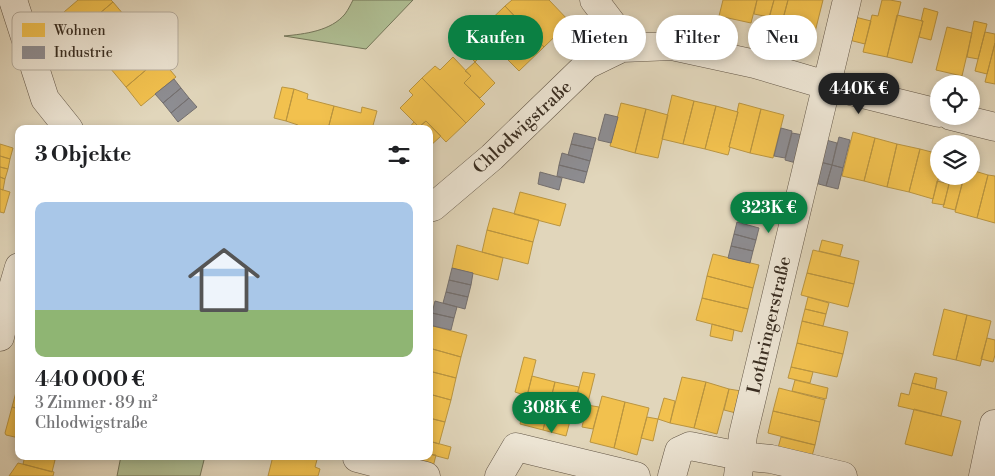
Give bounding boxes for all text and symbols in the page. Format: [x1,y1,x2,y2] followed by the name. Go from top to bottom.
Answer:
[12,12,178,70] legend
[448,15,543,60] chip: Kaufen
[553,15,646,60] chip: Mieten
[656,15,738,60] chip: Filter
[748,15,817,60] chip: Neu
[53,22,106,40] text: Wohnen
[54,44,113,62] text: Industrie
[818,72,900,115] pin: 440K €
[930,75,980,185] map controls
[930,75,980,125] button: locate
[468,76,577,179] street label: Chlodwigstraße
[829,79,889,99] text: 440K €
[930,135,980,185] button: layers
[385,141,413,169] icon: filters
[35,142,131,168] text: 3 Objekte
[728,192,810,234] pin: 323K €
[741,198,797,218] text: 323K €
[179,235,269,325] icon: home
[742,254,796,396] street label: Lothringerstraße
[35,367,145,393] text: 440 000 €
[511,392,593,434] pin: 308K €
[35,393,158,413] text: 3 Zimmer · 89 m²
[523,398,581,418] text: 308K €
[35,413,148,433] text: Chlodwigstraße

